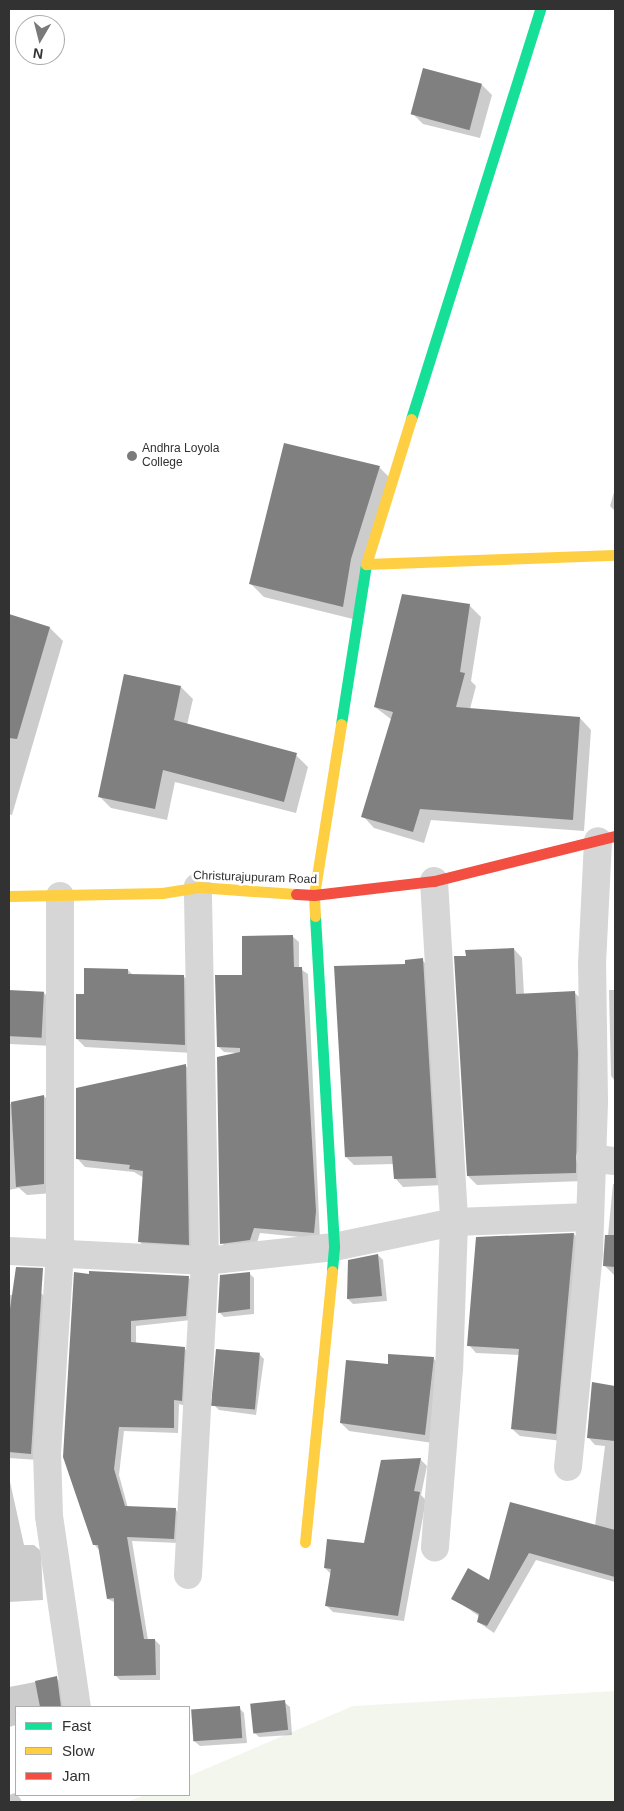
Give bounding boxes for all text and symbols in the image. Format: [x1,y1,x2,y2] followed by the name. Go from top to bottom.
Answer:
[15,15,65,65] north arrow
[32,45,44,62] text: N
[142,442,219,470] place label: Andhra Loyola College
[126,450,138,462] marker: Andhra Loyola College
[193,869,317,887] street label: Christurajupuram Road
[15,1706,190,1796] legend
[62,1717,91,1734] text: Fast
[62,1742,95,1759] text: Slow
[62,1767,90,1784] text: Jam

